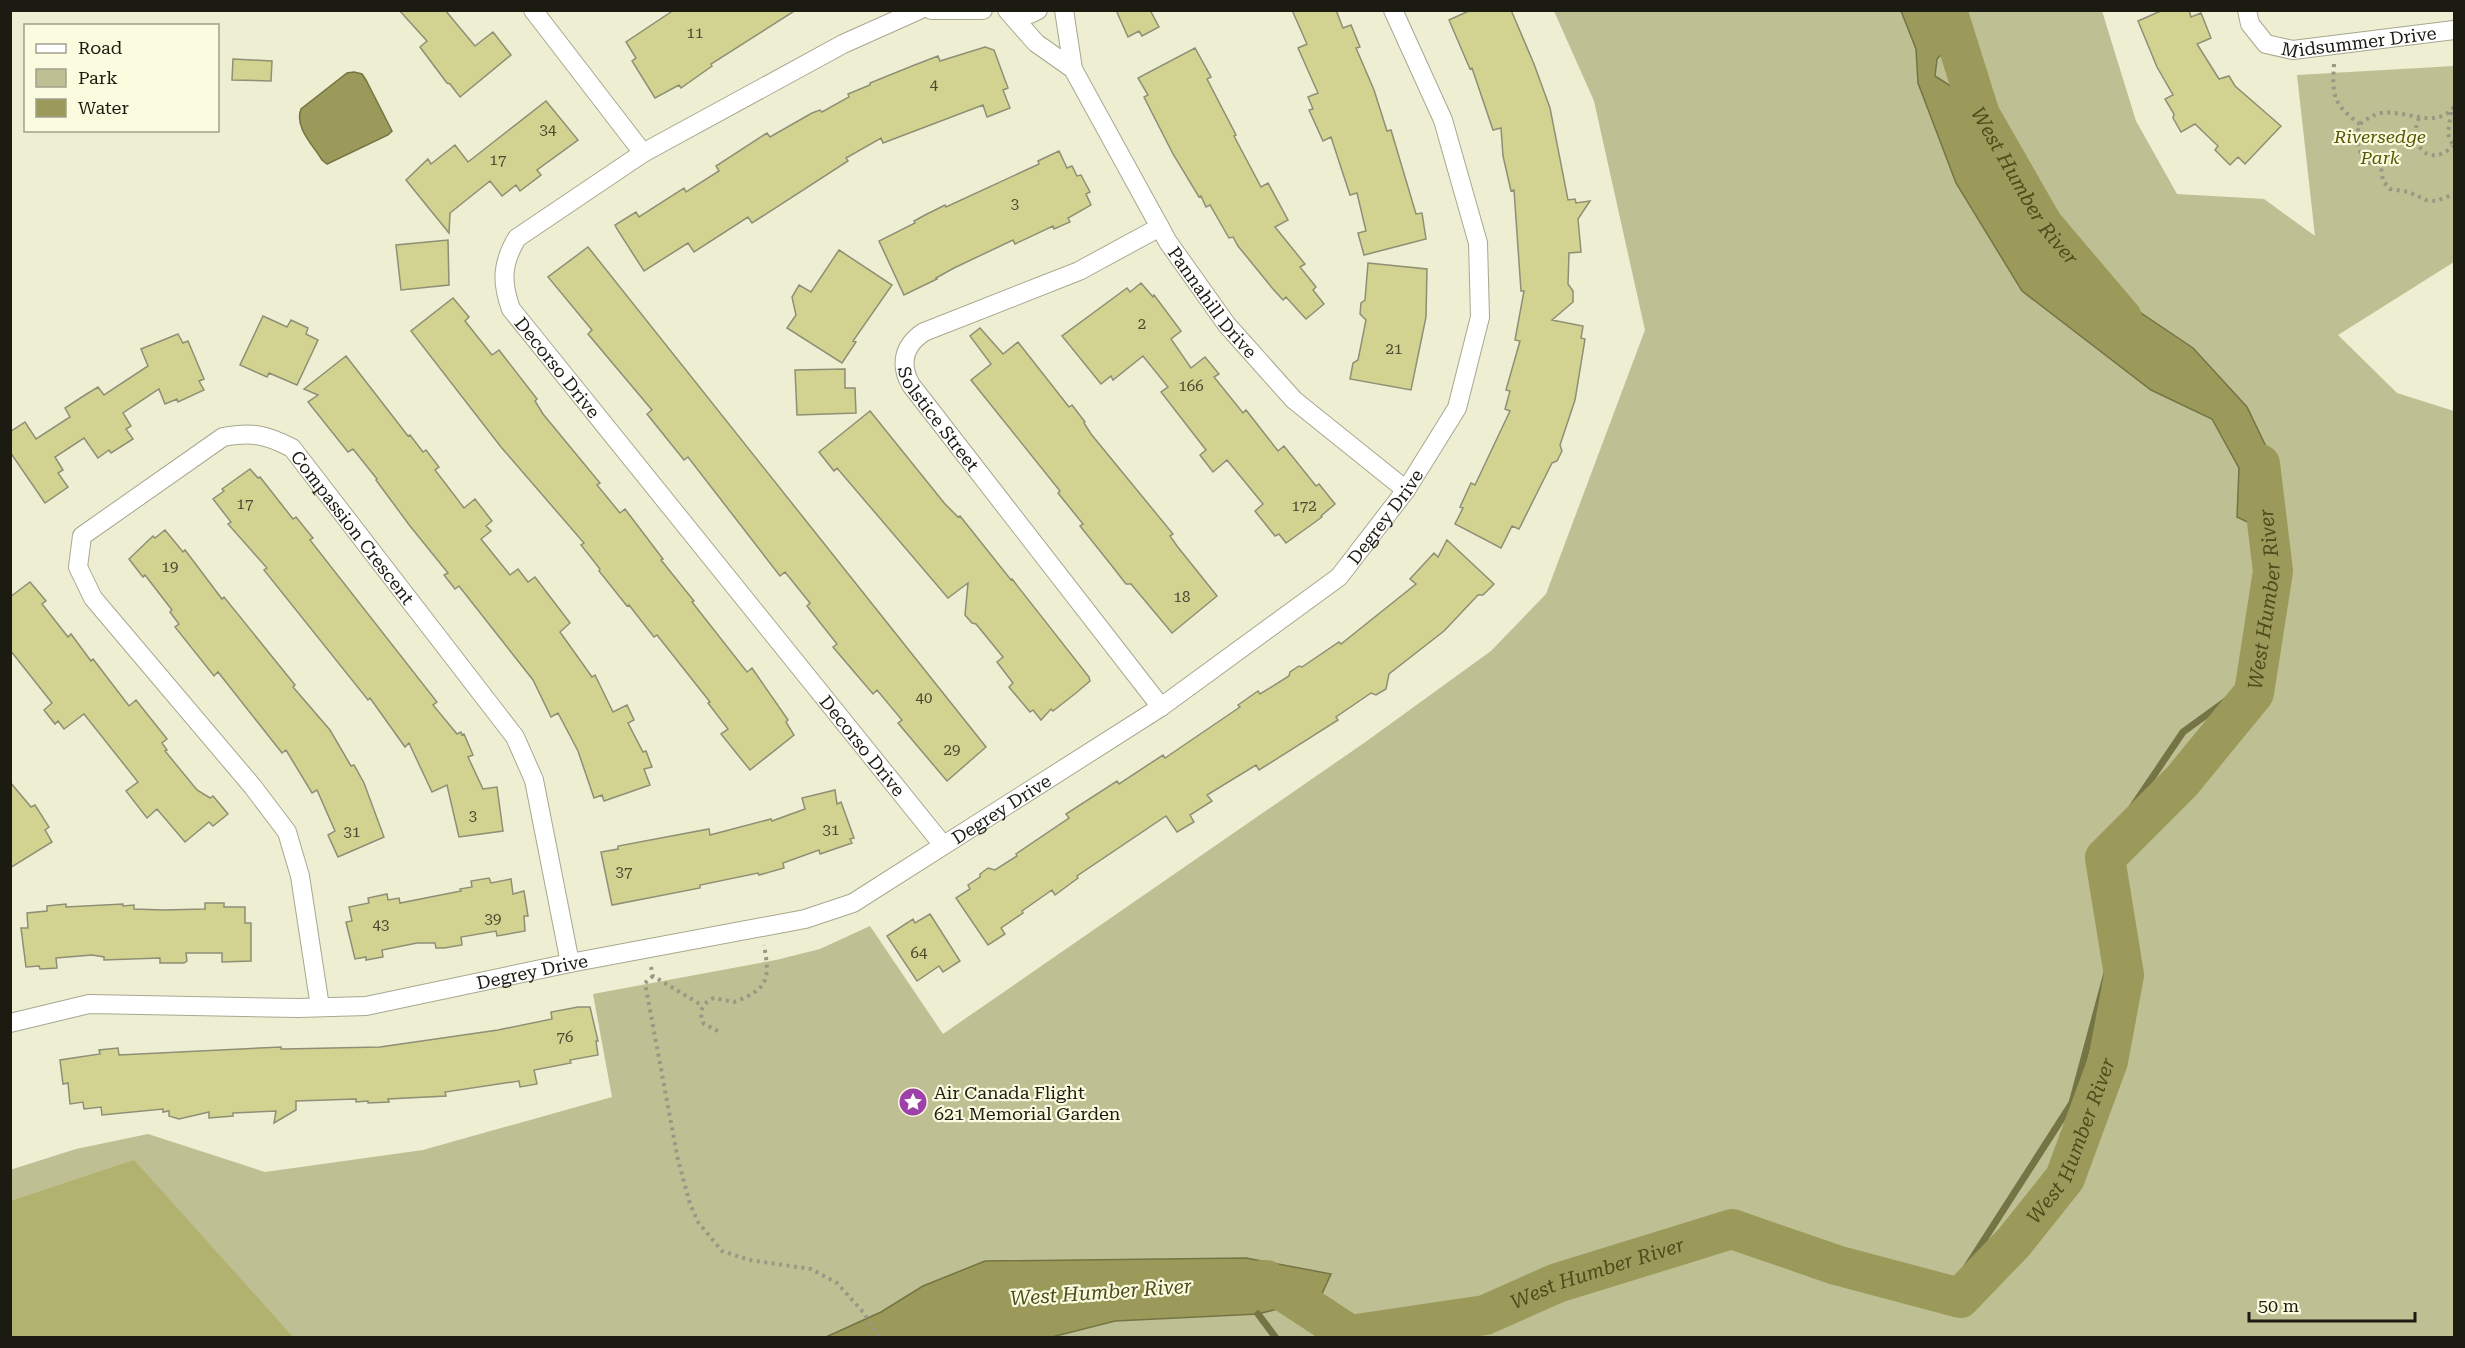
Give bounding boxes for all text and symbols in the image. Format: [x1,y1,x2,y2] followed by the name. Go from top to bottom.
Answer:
[2279,22,2438,61] street label: Midsummer Drive
[24,24,219,132] legend
[687,24,703,42] house number: 11
[78,37,123,58] text: Road
[78,67,118,88] text: Park
[930,76,939,94] house number: 4
[78,97,129,118] text: Water
[1966,103,2084,270] water label: West Humber River
[540,121,557,139] house number: 34
[2333,126,2426,168] park label: Riversedge Park
[490,151,506,169] house number: 17
[1011,195,1019,213] house number: 3
[1164,242,1262,362] street label: Pannahill Drive
[511,312,605,422] street label: Decorso Drive
[1138,315,1146,333] house number: 2
[1386,340,1402,358] house number: 21
[894,364,984,475] street label: Solstice Street
[1178,377,1204,395] house number: 166
[287,446,419,608] street label: Compassion Crescent
[1343,465,1427,568] street label: Degrey Drive
[237,495,253,513] house number: 17
[1291,497,1317,515] house number: 172
[2243,507,2285,691] water label: West Humber River
[162,558,178,576] house number: 19
[1174,588,1190,606] house number: 18
[916,689,932,707] house number: 40
[816,691,910,800] street label: Decorso Drive
[944,741,960,759] house number: 29
[948,769,1055,848] street label: Degrey Drive
[469,807,477,825] house number: 3
[823,821,839,839] house number: 31
[344,823,360,841] house number: 31
[616,863,632,881] house number: 37
[485,910,501,928] house number: 39
[373,916,389,934] house number: 43
[911,944,928,962] house number: 64
[474,949,590,993] street label: Degrey Drive
[557,1028,573,1046] house number: 76
[2021,1054,2120,1229] water label: West Humber River
[934,1082,1121,1124] place label: Air Canada Flight 621 Memorial Garden
[897,1086,929,1118] place icon: Air Canada Flight 621 Memorial Garden
[1506,1232,1688,1314] water label: West Humber River
[1009,1274,1193,1310] water label: West Humber River
[2249,1285,2416,1323] scale bar
[2258,1295,2299,1316] text: 50 m

